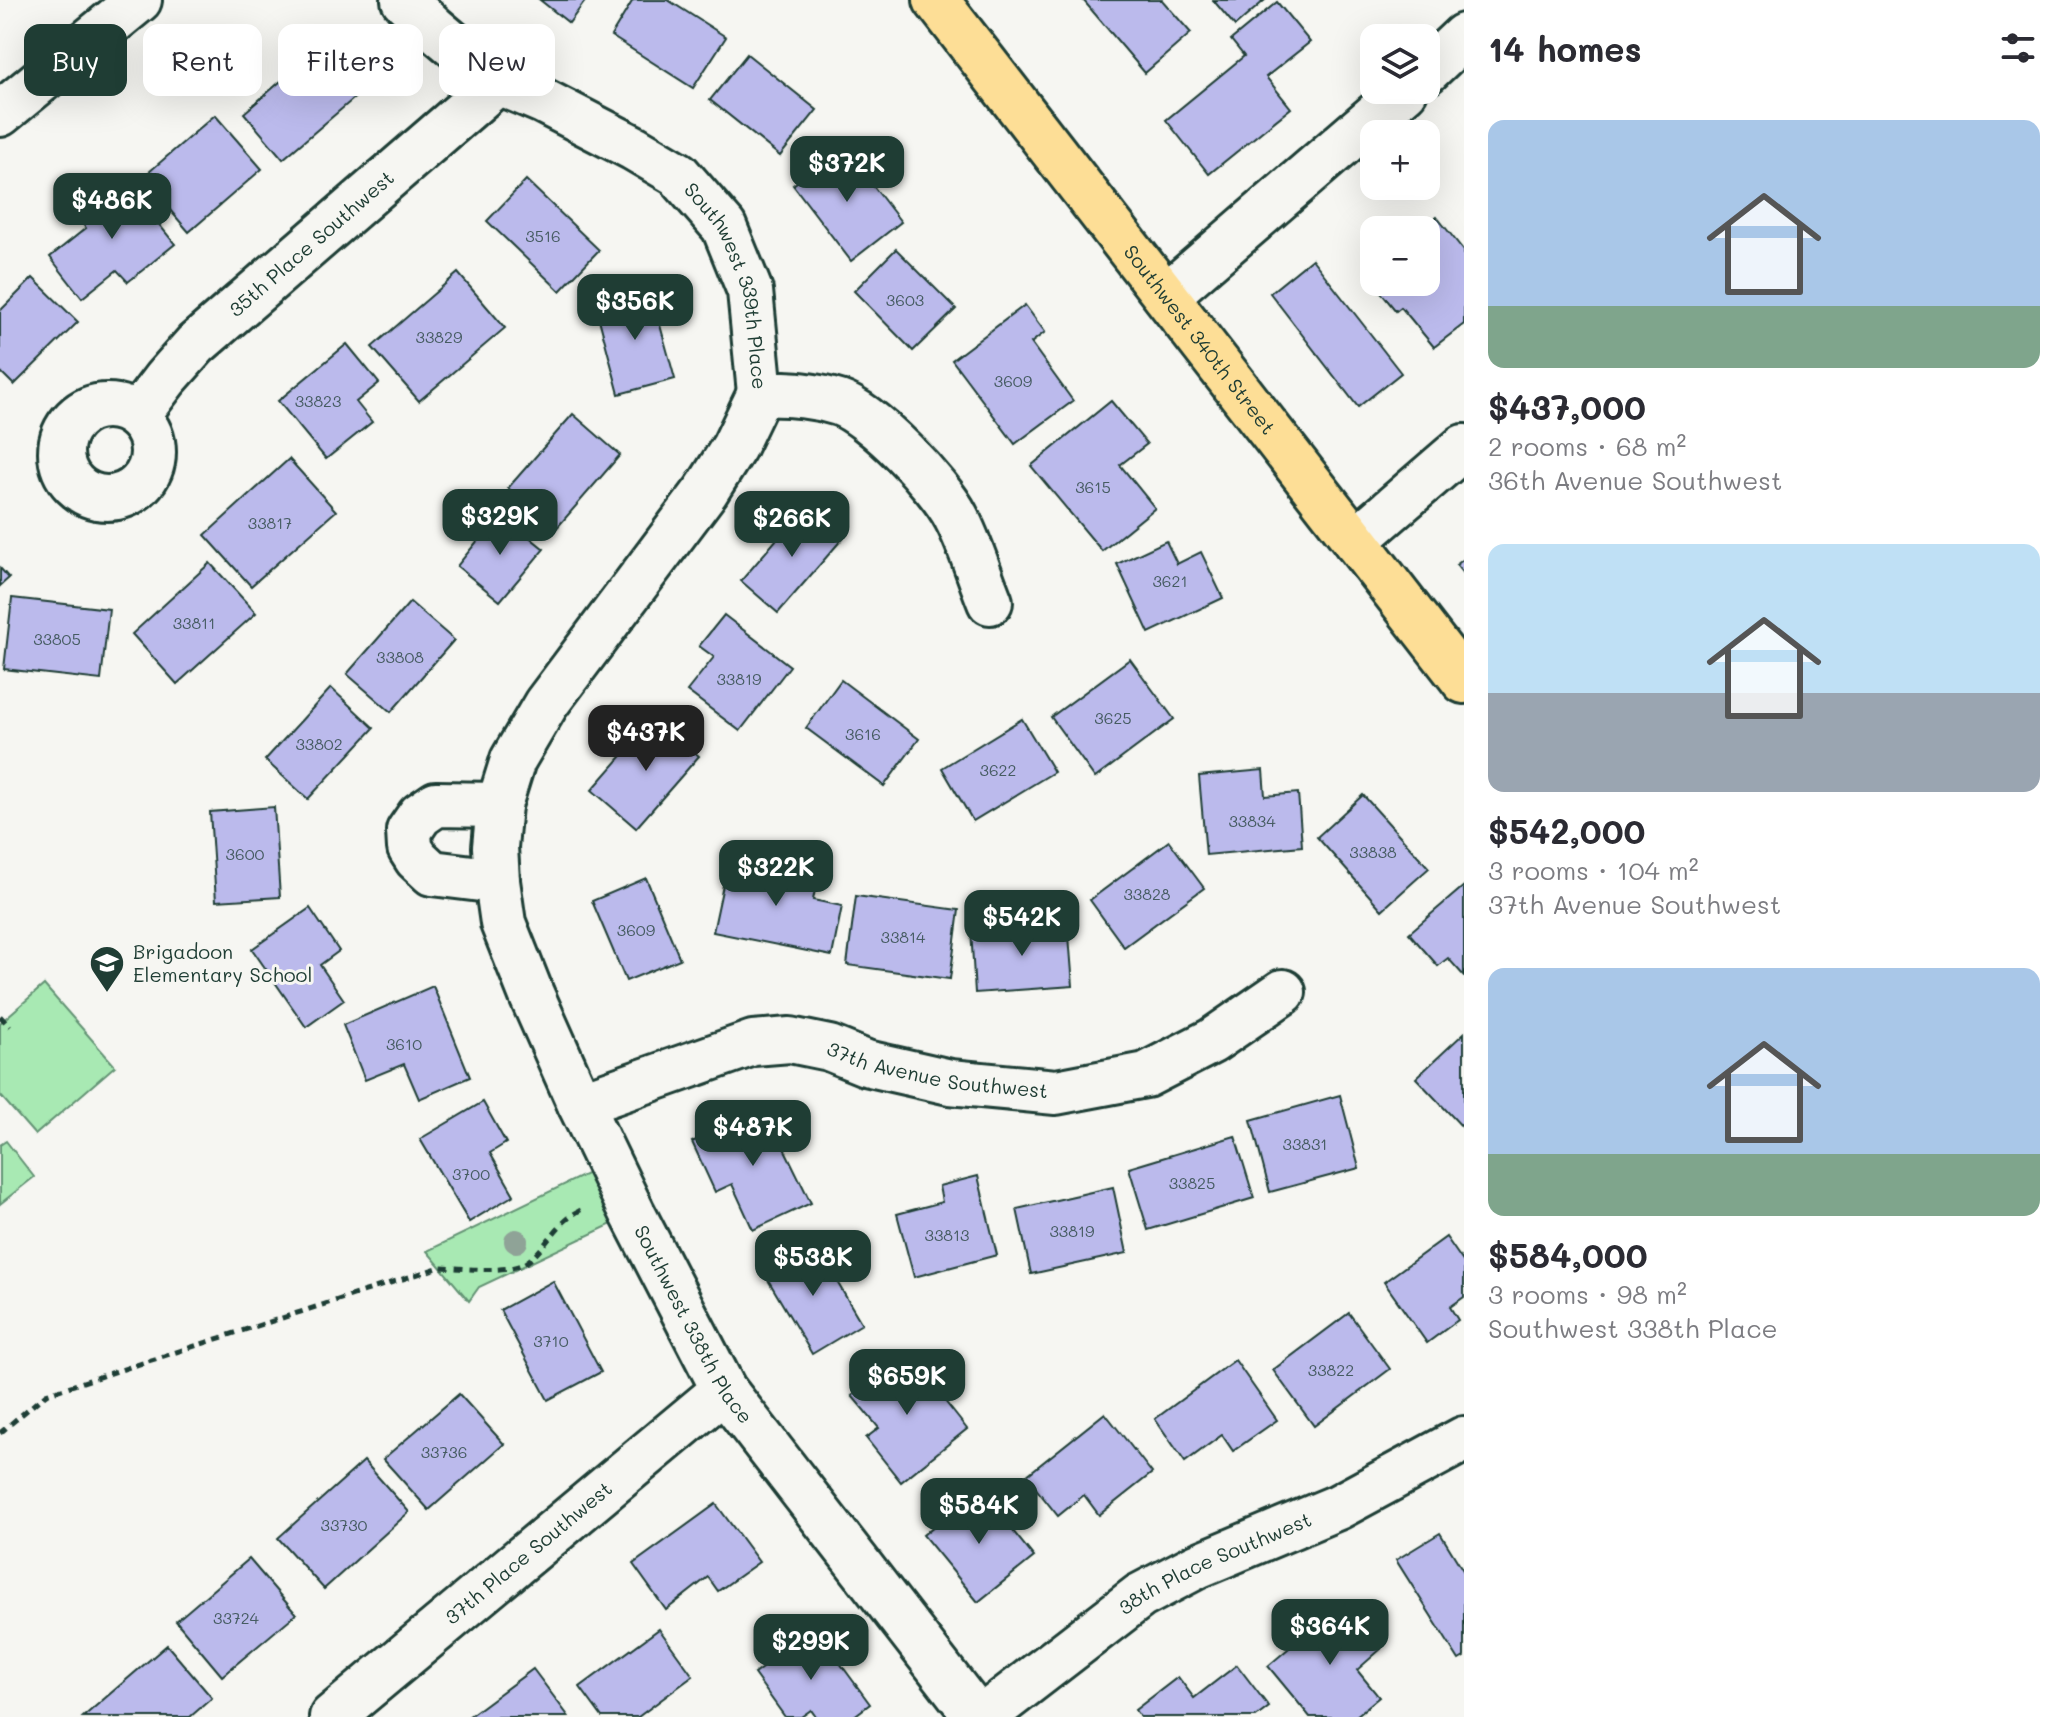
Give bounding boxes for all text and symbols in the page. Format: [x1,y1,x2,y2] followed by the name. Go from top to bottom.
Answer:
[24,24,127,96] chip: Buy
[143,24,262,96] chip: Rent
[278,24,423,96] chip: Filters
[439,24,555,96] chip: New
[1360,24,1440,296] map controls
[1360,24,1440,104] button: layers
[1488,26,1642,71] text: 14 homes
[1996,26,2040,70] icon: filters
[1360,120,1440,200] button: +
[791,136,903,204] pin: $372K
[808,145,886,179] text: $372K
[223,164,399,322] street label: 35th Place Southwest
[1692,172,1836,316] icon: home
[56,173,168,241] pin: $486K
[679,177,774,391] street label: Southwest 339th Place
[71,182,153,216] text: $486K
[1360,216,1440,296] button: −
[525,225,561,246] house number: 3516
[1119,239,1282,439] street label: Southwest 340th Street
[579,274,691,342] pin: $356K
[595,283,675,317] text: $356K
[886,289,924,310] house number: 3603
[416,326,462,347] house number: 33829
[994,370,1032,391] house number: 3609
[1488,384,1646,429] text: $437,000
[295,390,341,411] house number: 33823
[1488,429,1686,463] text: 2 rooms · 68 m²
[1488,463,1782,497] text: 36th Avenue Southwest
[1075,476,1111,497] house number: 3615
[444,489,556,557] pin: $329K
[736,491,848,559] pin: $266K
[461,498,539,532] text: $329K
[752,500,832,534] text: $266K
[248,512,292,533] house number: 33817
[1152,570,1188,591] house number: 3621
[1692,596,1836,740] icon: home
[173,612,215,633] house number: 33811
[33,628,81,649] house number: 33805
[376,646,424,667] house number: 33808
[716,668,762,689] house number: 33819
[590,705,702,773] pin: $437K
[1094,707,1132,728] house number: 3625
[606,714,686,748] text: $437K
[845,723,881,744] house number: 3616
[295,733,343,754] house number: 33802
[980,759,1016,780] house number: 3622
[1488,808,1645,853] text: $542,000
[1228,810,1276,831] house number: 33834
[720,840,832,908] pin: $322K
[1349,841,1397,862] house number: 33838
[226,843,265,864] house number: 3600
[737,849,815,883] text: $322K
[1488,853,1699,887] text: 3 rooms · 104 m²
[1123,883,1171,904] house number: 33828
[1488,887,1781,921] text: 37th Avenue Southwest
[966,890,1078,958] pin: $542K
[982,899,1062,933] text: $542K
[617,919,655,940] house number: 3609
[881,926,926,947] house number: 33814
[133,938,312,987] place label: Brigadoon Elementary School
[88,944,126,994] school or university icon: Brigadoon Elementary School
[1692,1020,1836,1164] icon: home
[386,1033,422,1054] house number: 3610
[823,1035,1049,1103] street label: 37th Avenue Southwest
[697,1100,809,1168] pin: $487K
[713,1109,793,1143] text: $487K
[1283,1133,1327,1154] house number: 33831
[452,1163,490,1184] house number: 3700
[1169,1172,1215,1193] house number: 33825
[629,1220,759,1428] street label: Southwest 338th Place
[1049,1220,1095,1241] house number: 33819
[925,1224,969,1245] house number: 33813
[757,1230,869,1298] pin: $538K
[1488,1232,1648,1277] text: $584,000
[773,1239,853,1273] text: $538K
[1488,1277,1687,1311] text: 3 rooms · 98 m²
[1488,1311,1778,1345] text: Southwest 338th Place
[533,1330,569,1351] house number: 3710
[851,1349,963,1417] pin: $659K
[867,1358,947,1392] text: $659K
[1308,1359,1354,1380] house number: 33822
[421,1441,467,1462] house number: 33736
[439,1475,617,1630] street label: 37th Place Southwest
[923,1478,1035,1546] pin: $584K
[939,1487,1019,1521] text: $584K
[1113,1506,1315,1620] street label: 38th Place Southwest
[321,1514,368,1535] house number: 33730
[1274,1599,1386,1667] pin: $364K
[213,1607,260,1628] house number: 33724
[1290,1608,1371,1642] text: $364K
[755,1614,867,1682] pin: $299K
[772,1623,850,1657] text: $299K

